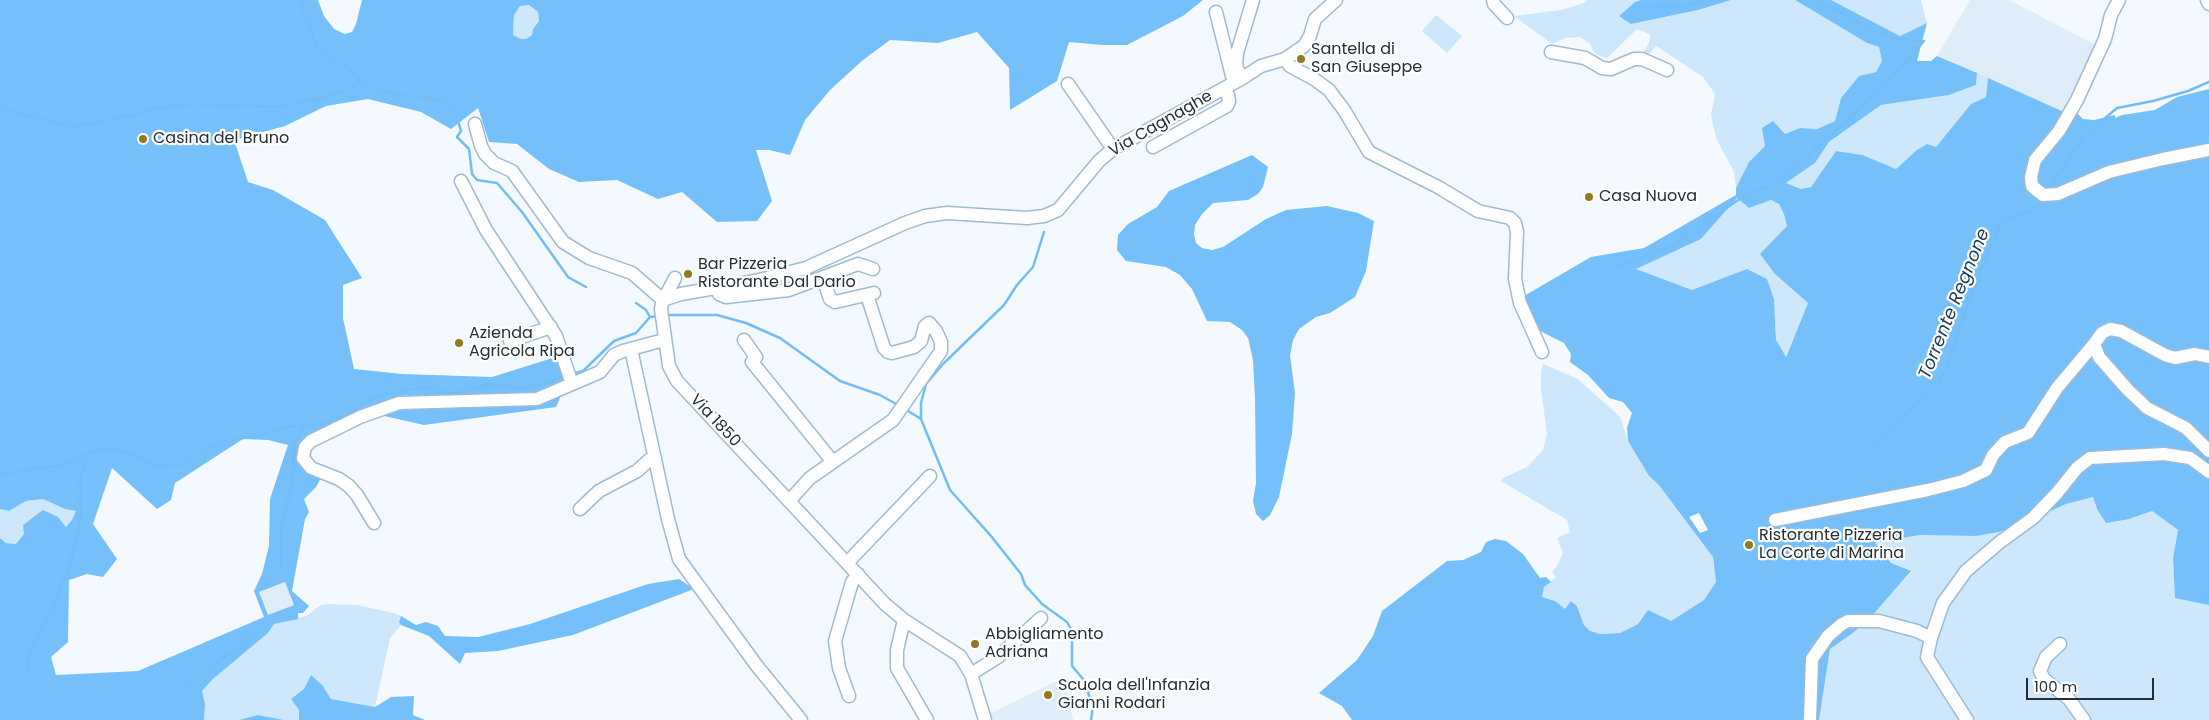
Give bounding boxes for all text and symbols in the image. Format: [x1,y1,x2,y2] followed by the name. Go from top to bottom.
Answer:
[1311,40,1422,78] place label: Santella di San Giuseppe
[1295,53,1307,65] marker: Santella di San Giuseppe
[1106,87,1216,161] street label: Via Cagnaghe
[153,129,289,149] place label: Casina del Bruno
[137,133,149,145] marker: Casina del Bruno
[1599,187,1697,207] place label: Casa Nuova
[1583,191,1595,203] marker: Casa Nuova
[1915,226,1995,382] water label: Torrente Regnone
[698,255,856,293] place label: Bar Pizzeria Ristorante Dal Dario
[682,268,694,280] marker: Bar Pizzeria Ristorante Dal Dario
[469,324,575,362] place label: Azienda Agricola Ripa
[453,337,465,349] marker: Azienda Agricola Ripa
[686,391,744,451] street label: Via 1850
[1759,526,1904,564] place label: Ristorante Pizzeria La Corte di Marina
[1743,539,1755,551] marker: Ristorante Pizzeria La Corte di Marina
[985,625,1104,663] place label: Abbigliamento Adriana
[969,638,981,650] marker: Abbigliamento Adriana
[2029,668,2156,700] scale bar
[1058,676,1210,714] place label: Scuola dell'Infanzia Gianni Rodari
[2034,676,2077,697] text: 100 m
[1042,689,1054,701] marker: Scuola dell'Infanzia Gianni Rodari

